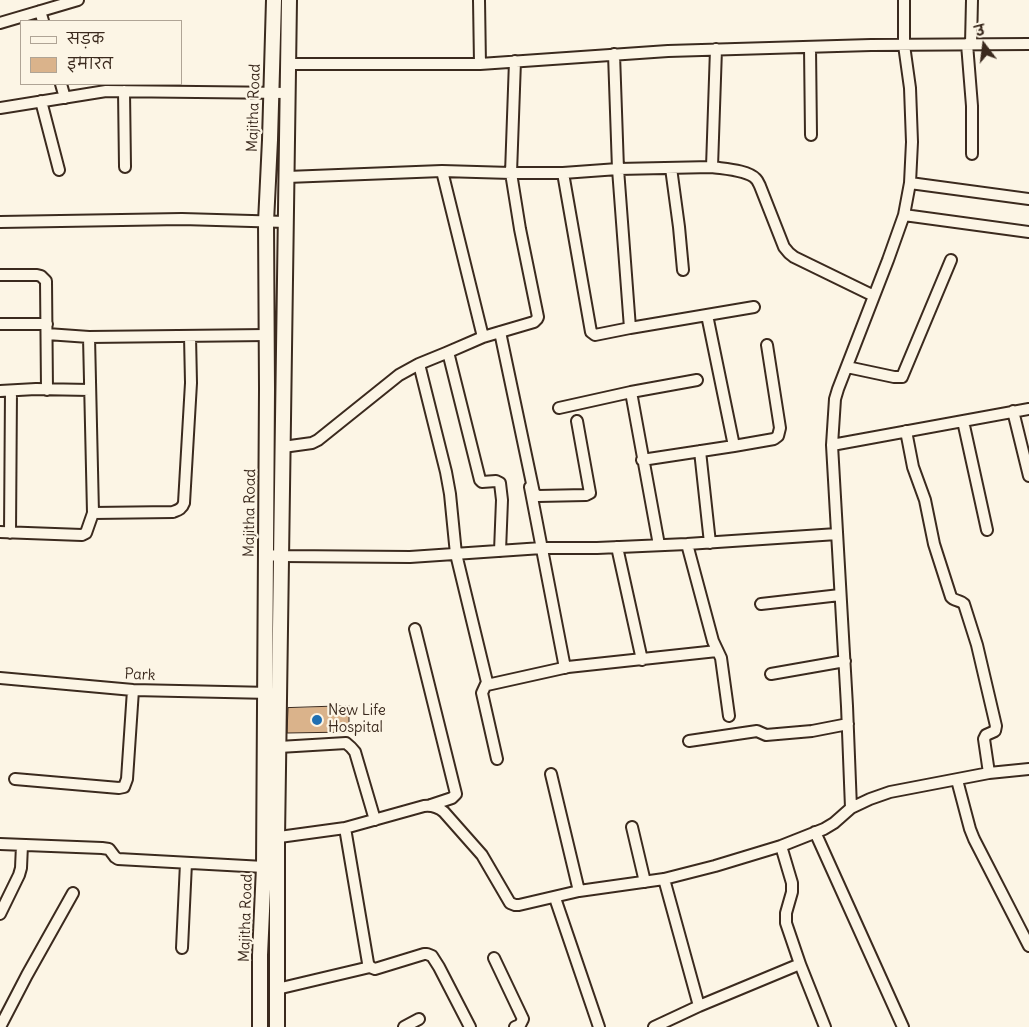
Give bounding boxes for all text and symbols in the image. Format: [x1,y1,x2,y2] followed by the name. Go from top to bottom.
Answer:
[20,20,182,85] legend
[959,20,1009,70] north arrow
[973,21,987,40] text: उ
[67,29,104,48] text: सड़क
[67,54,113,73] text: इमारत
[243,64,265,152] street label: Majitha Road
[240,469,260,557] street label: Majitha Road
[124,665,156,685] street label: Park
[328,702,386,737] place label: New Life Hospital
[310,713,324,727] marker: New Life Hospital
[235,874,257,962] street label: Majitha Road

